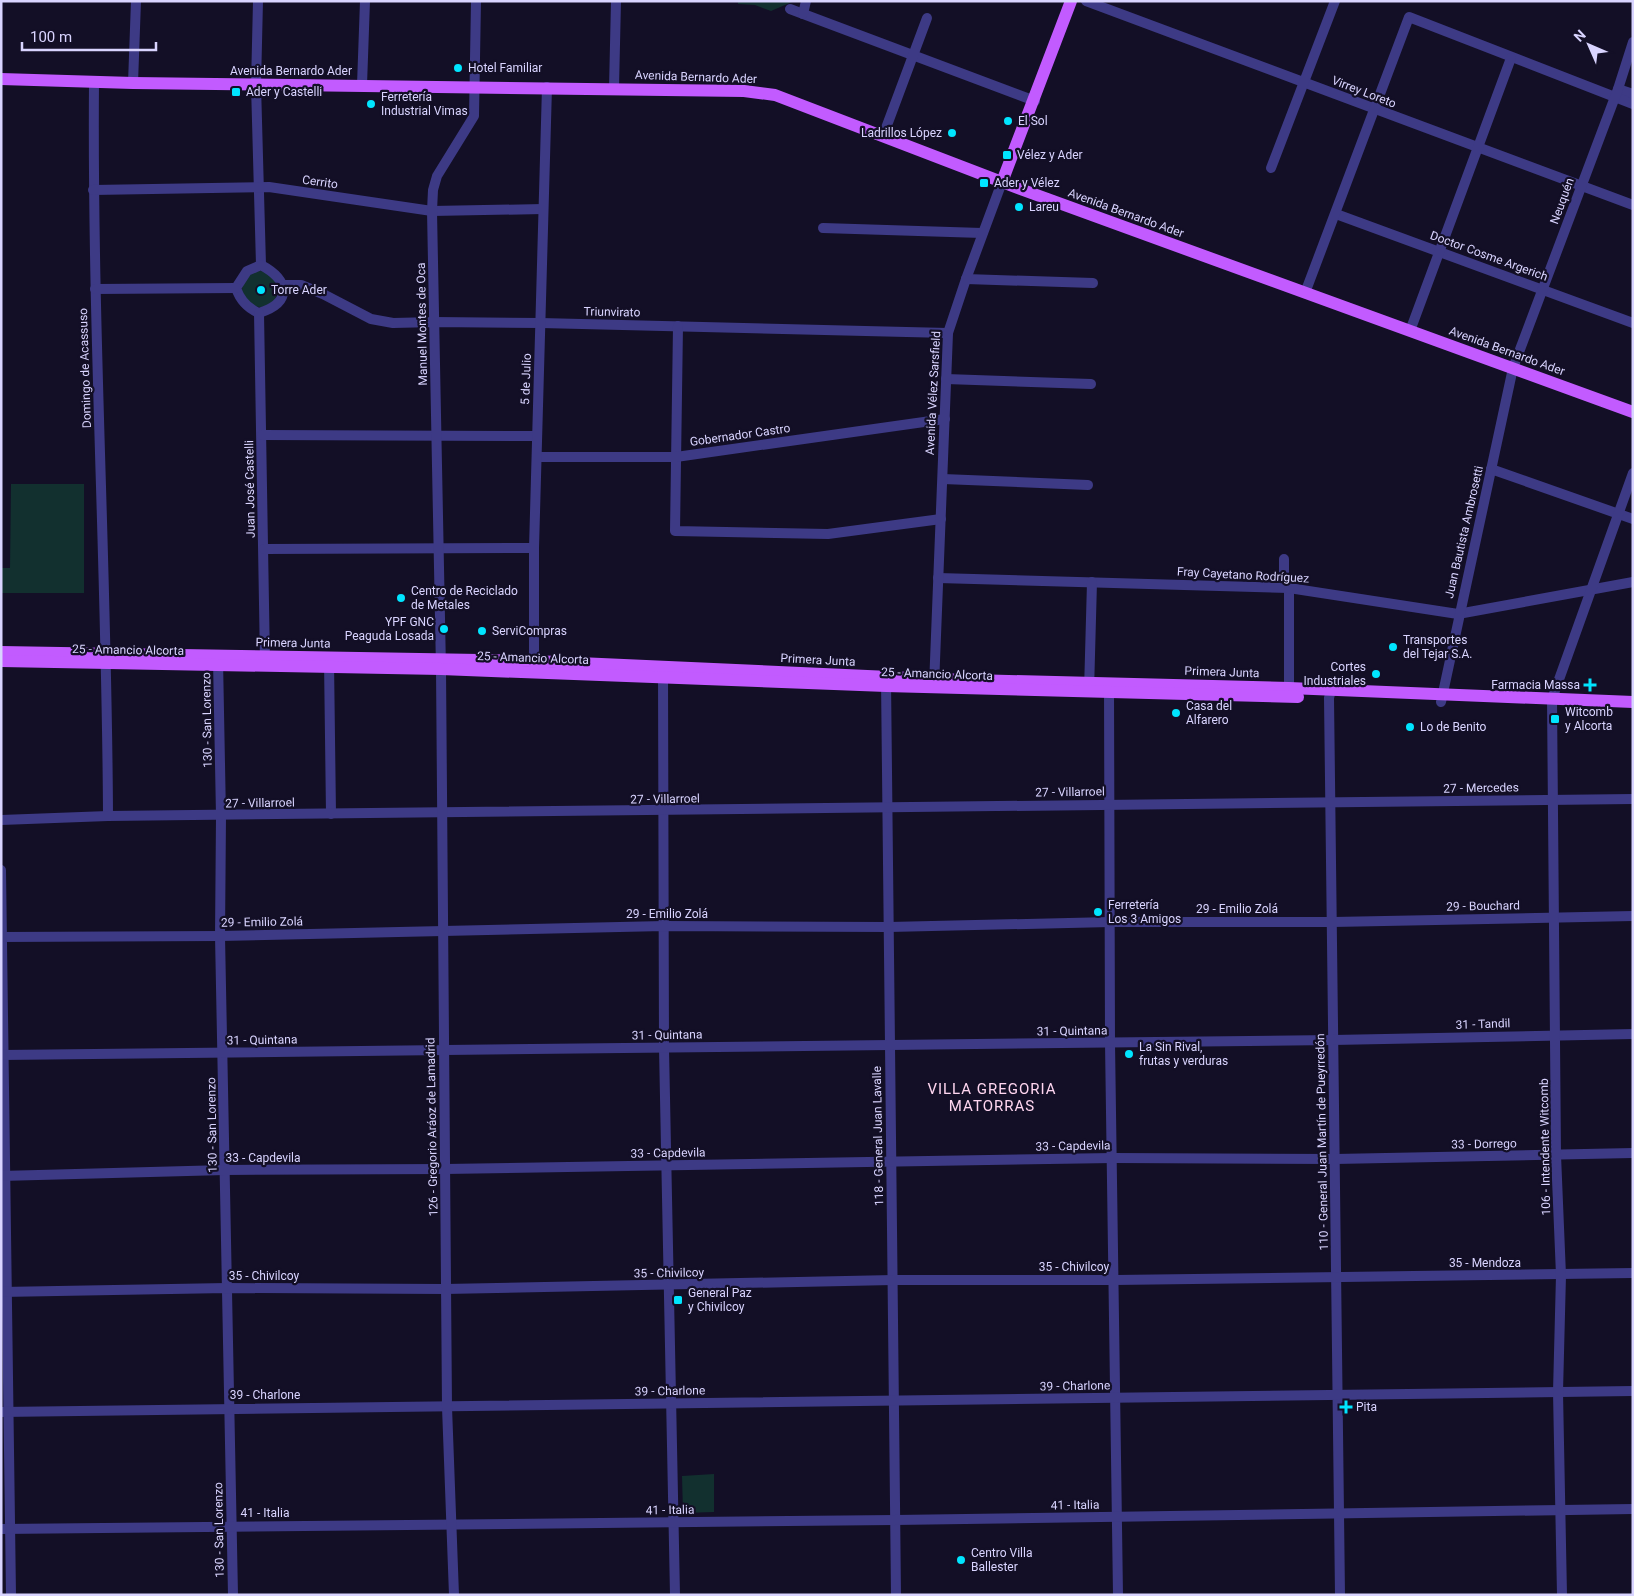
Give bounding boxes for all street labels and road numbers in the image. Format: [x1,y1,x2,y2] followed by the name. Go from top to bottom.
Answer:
[230,64,352,78] street label: Avenida Bernardo Ader
[635,68,757,86] street label: Avenida Bernardo Ader
[1330,73,1398,111] street label: Virrey Loreto
[301,173,339,191] street label: Cerrito
[1547,176,1577,226] street label: Neuquén
[1066,186,1186,240] street label: Avenida Bernardo Ader
[1428,228,1550,284] street label: Doctor Cosme Argerich
[414,262,430,386] street label: Manuel Montes de Oca
[584,305,641,319] street label: Triunvirato
[76,308,94,428] street label: Domingo de Acassuso
[1447,324,1567,378] street label: Avenida Bernardo Ader
[923,331,943,455] street label: Avenida Vélez Sarsfield
[518,353,534,405] street label: 5 de Julio
[689,421,791,449] street label: Gobernador Castro
[242,440,258,538] street label: Juan José Castelli
[1442,464,1486,600] street label: Juan Bautista Ambrosetti
[1177,565,1309,585] street label: Fray Cayetano Rodríguez
[255,635,331,651] street label: Primera Junta
[72,642,184,658] street label: 25 - Amancio Alcorta
[477,649,589,667] street label: 25 - Amancio Alcorta
[780,651,856,669] street label: Primera Junta
[1184,664,1260,680] street label: Primera Junta
[881,665,993,683] street label: 25 - Amancio Alcorta
[199,672,215,768] street label: 130 - San Lorenzo
[1443,780,1519,796] street label: 27 - Mercedes
[1035,784,1105,800] street label: 27 - Villarroel
[630,791,700,807] street label: 27 - Villarroel
[225,795,295,811] street label: 27 - Villarroel
[1446,898,1520,914] street label: 29 - Bouchard
[1196,902,1278,916] street label: 29 - Emilio Zolá
[626,907,708,921] street label: 29 - Emilio Zolá
[221,914,303,930] street label: 29 - Emilio Zolá
[1455,1016,1511,1032] street label: 31 - Tandil
[1036,1023,1108,1039] street label: 31 - Quintana
[631,1027,703,1043] street label: 31 - Quintana
[226,1032,298,1048] street label: 31 - Quintana
[1313,1033,1331,1251] street label: 110 - General Juan Martín de Pueyrredón
[423,1037,441,1217] street label: 126 - Gregorio Aráoz de Lamadrid
[870,1066,886,1206] street label: 118 - General Juan Lavalle
[204,1077,220,1173] street label: 130 - San Lorenzo
[1537,1078,1553,1216] street label: 106 - Intendente Witcomb
[1451,1136,1517,1152] street label: 33 - Dorrego
[1035,1138,1111,1154] street label: 33 - Capdevila
[630,1145,706,1161] street label: 33 - Capdevila
[225,1151,301,1165] street label: 33 - Capdevila
[1449,1256,1521,1270] street label: 35 - Mendoza
[1039,1260,1110,1274] street label: 35 - Chivilcoy
[634,1265,705,1281] street label: 35 - Chivilcoy
[229,1269,300,1283] street label: 35 - Chivilcoy
[1040,1378,1110,1394] street label: 39 - Charlone
[635,1383,705,1399] street label: 39 - Charlone
[230,1388,300,1402] street label: 39 - Charlone
[211,1482,227,1578] street label: 130 - San Lorenzo
[1050,1498,1100,1512] street label: 41 - Italia
[645,1503,695,1517] street label: 41 - Italia
[241,1506,289,1520] street label: 41 - Italia

